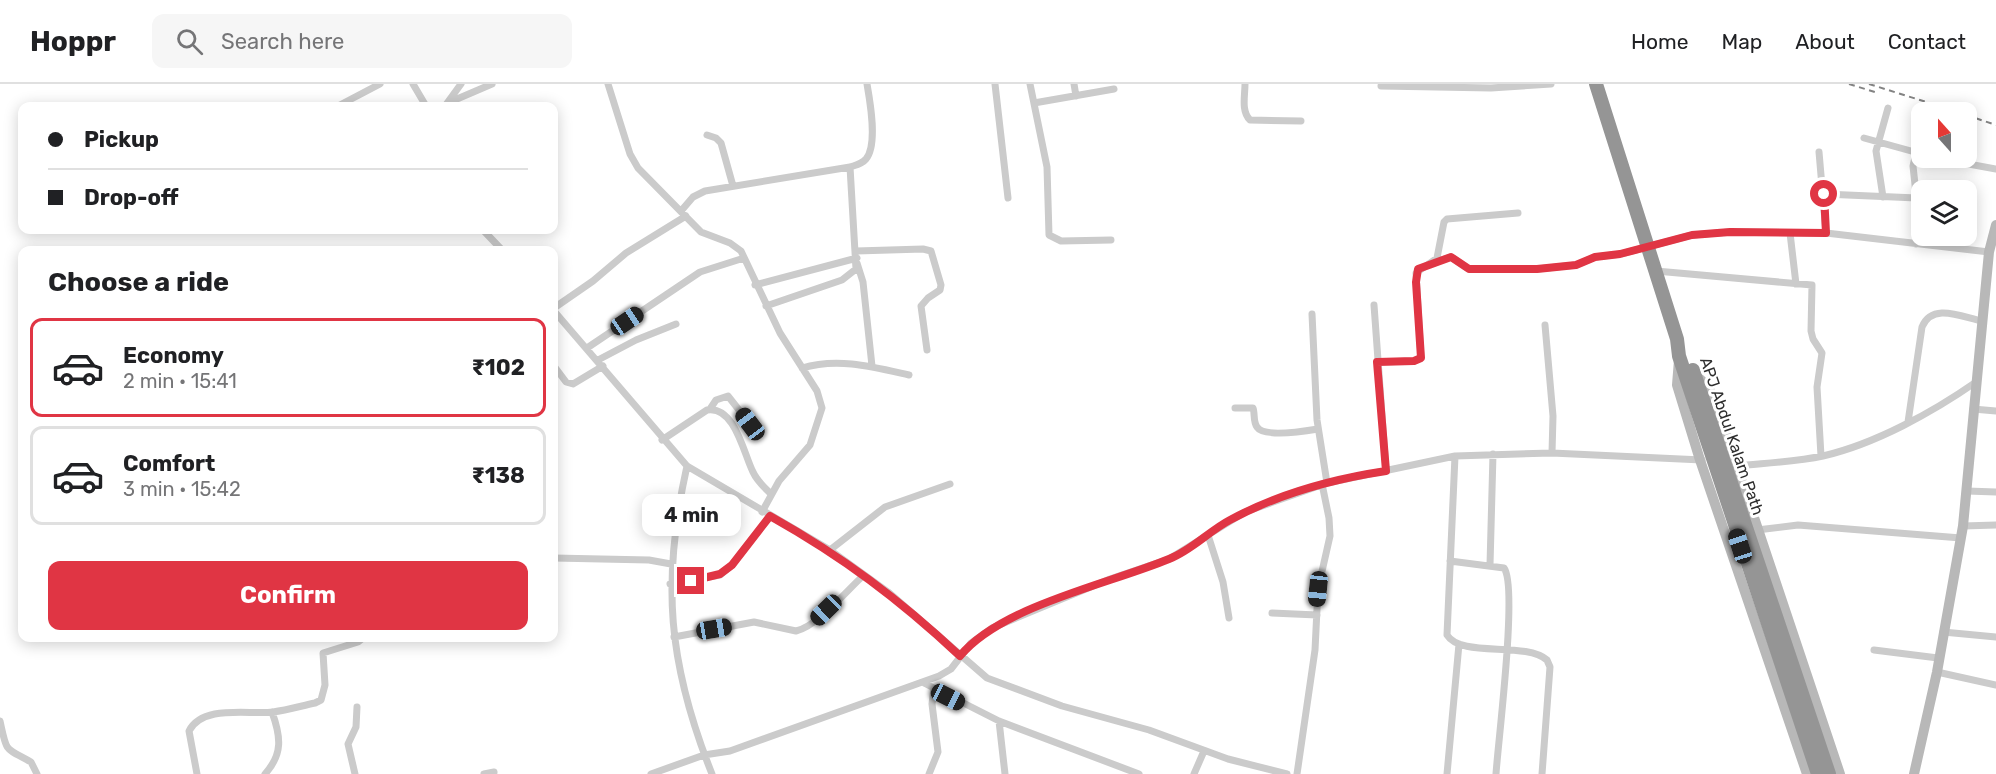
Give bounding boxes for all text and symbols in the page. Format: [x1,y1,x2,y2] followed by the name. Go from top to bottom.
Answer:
[152,14,572,68] search box
[30,25,116,58] text: Hoppr
[173,25,206,58] icon: search
[221,28,344,55] text: Search here
[1631,29,1688,54] text: Home
[1721,29,1762,54] text: Map
[1795,29,1855,54] text: About
[1888,29,1966,54] text: Contact
[1911,102,1977,168] north arrow
[1911,102,1977,246] map controls
[84,126,159,153] text: Pickup
[1810,180,1837,207] route start
[1911,180,1977,246] button: layers
[84,184,179,211] text: Drop-off
[48,266,229,298] text: Choose a ride
[607,303,647,339] car
[51,341,105,395] icon: car
[123,342,224,369] text: Economy
[472,354,525,381] text: ₹102
[1696,355,1768,517] street label: APJ Abdul Kalam Path
[123,369,237,393] text: 2 min · 15:41
[732,404,768,444] car
[51,449,105,503] icon: car
[123,450,215,477] text: Comfort
[471,462,525,489] text: ₹138
[123,477,241,501] text: 3 min · 15:42
[642,494,740,536] callout: 4 min
[664,503,719,527] text: 4 min
[1726,526,1754,566] car
[48,561,528,630] button: Confirm
[677,567,704,594] route end
[1307,570,1329,608] car
[807,591,845,629] car
[695,617,733,641] car
[928,681,968,713] car

